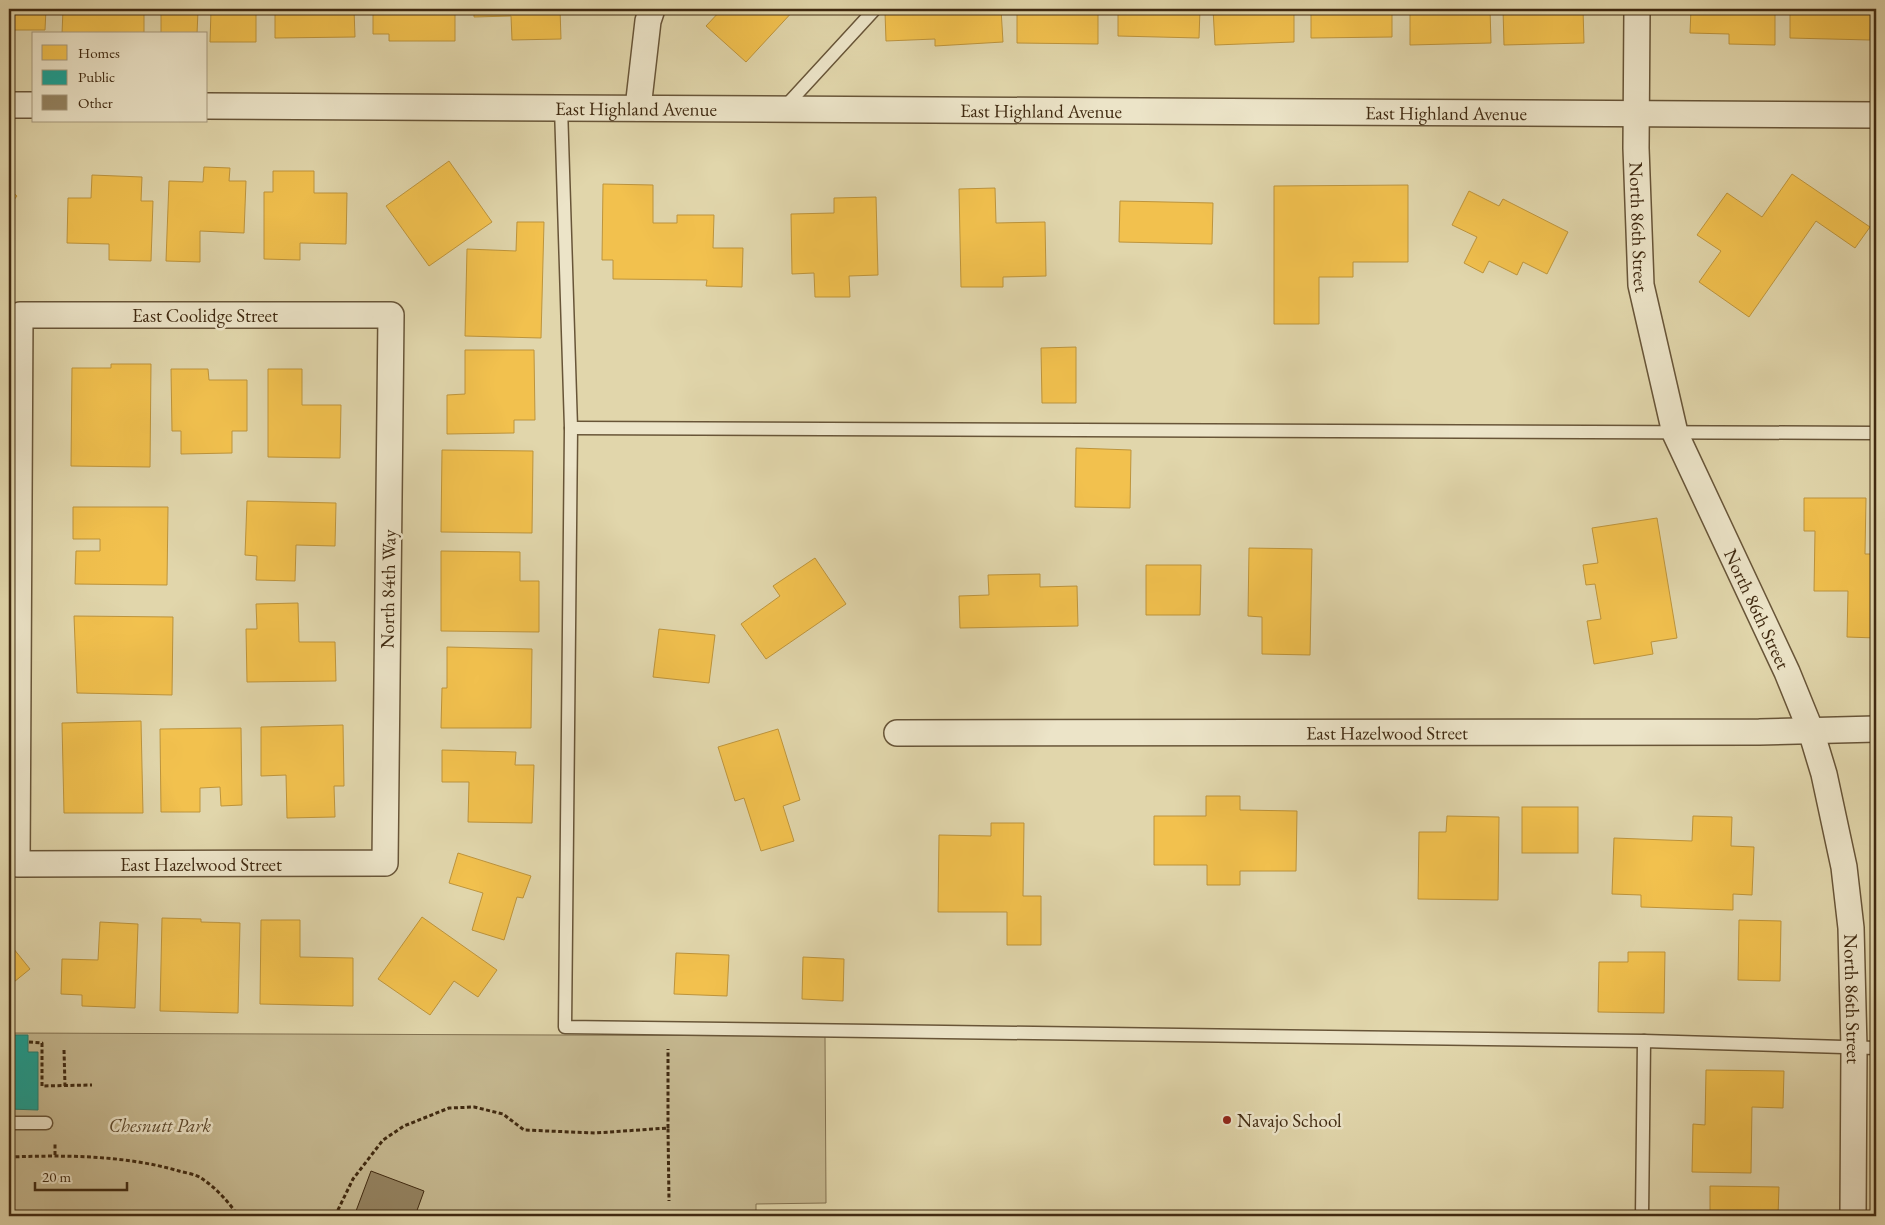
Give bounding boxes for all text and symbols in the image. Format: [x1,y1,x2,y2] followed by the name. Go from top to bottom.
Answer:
[32,32,208,122] legend
[78,43,120,62] text: Homes
[78,67,115,86] text: Public
[78,93,113,112] text: Other
[555,95,717,121] street label: East Highland Avenue
[960,98,1122,123] street label: East Highland Avenue
[1365,100,1527,126] street label: East Highland Avenue
[1624,162,1655,295] street label: North 86th Street
[132,303,278,328] street label: East Coolidge Street
[374,528,402,649] street label: North 84th Way
[1718,545,1796,673] street label: North 86th Street
[1306,720,1468,745] street label: East Hazelwood Street
[120,852,282,877] street label: East Hazelwood Street
[1839,934,1867,1064] street label: North 86th Street
[1237,1108,1342,1133] place label: Navajo School
[109,1113,211,1138] park label: Chesnutt Park
[1221,1114,1233,1126] marker: Navajo School
[35,1160,128,1192] scale bar
[42,1167,71,1186] text: 20 m

